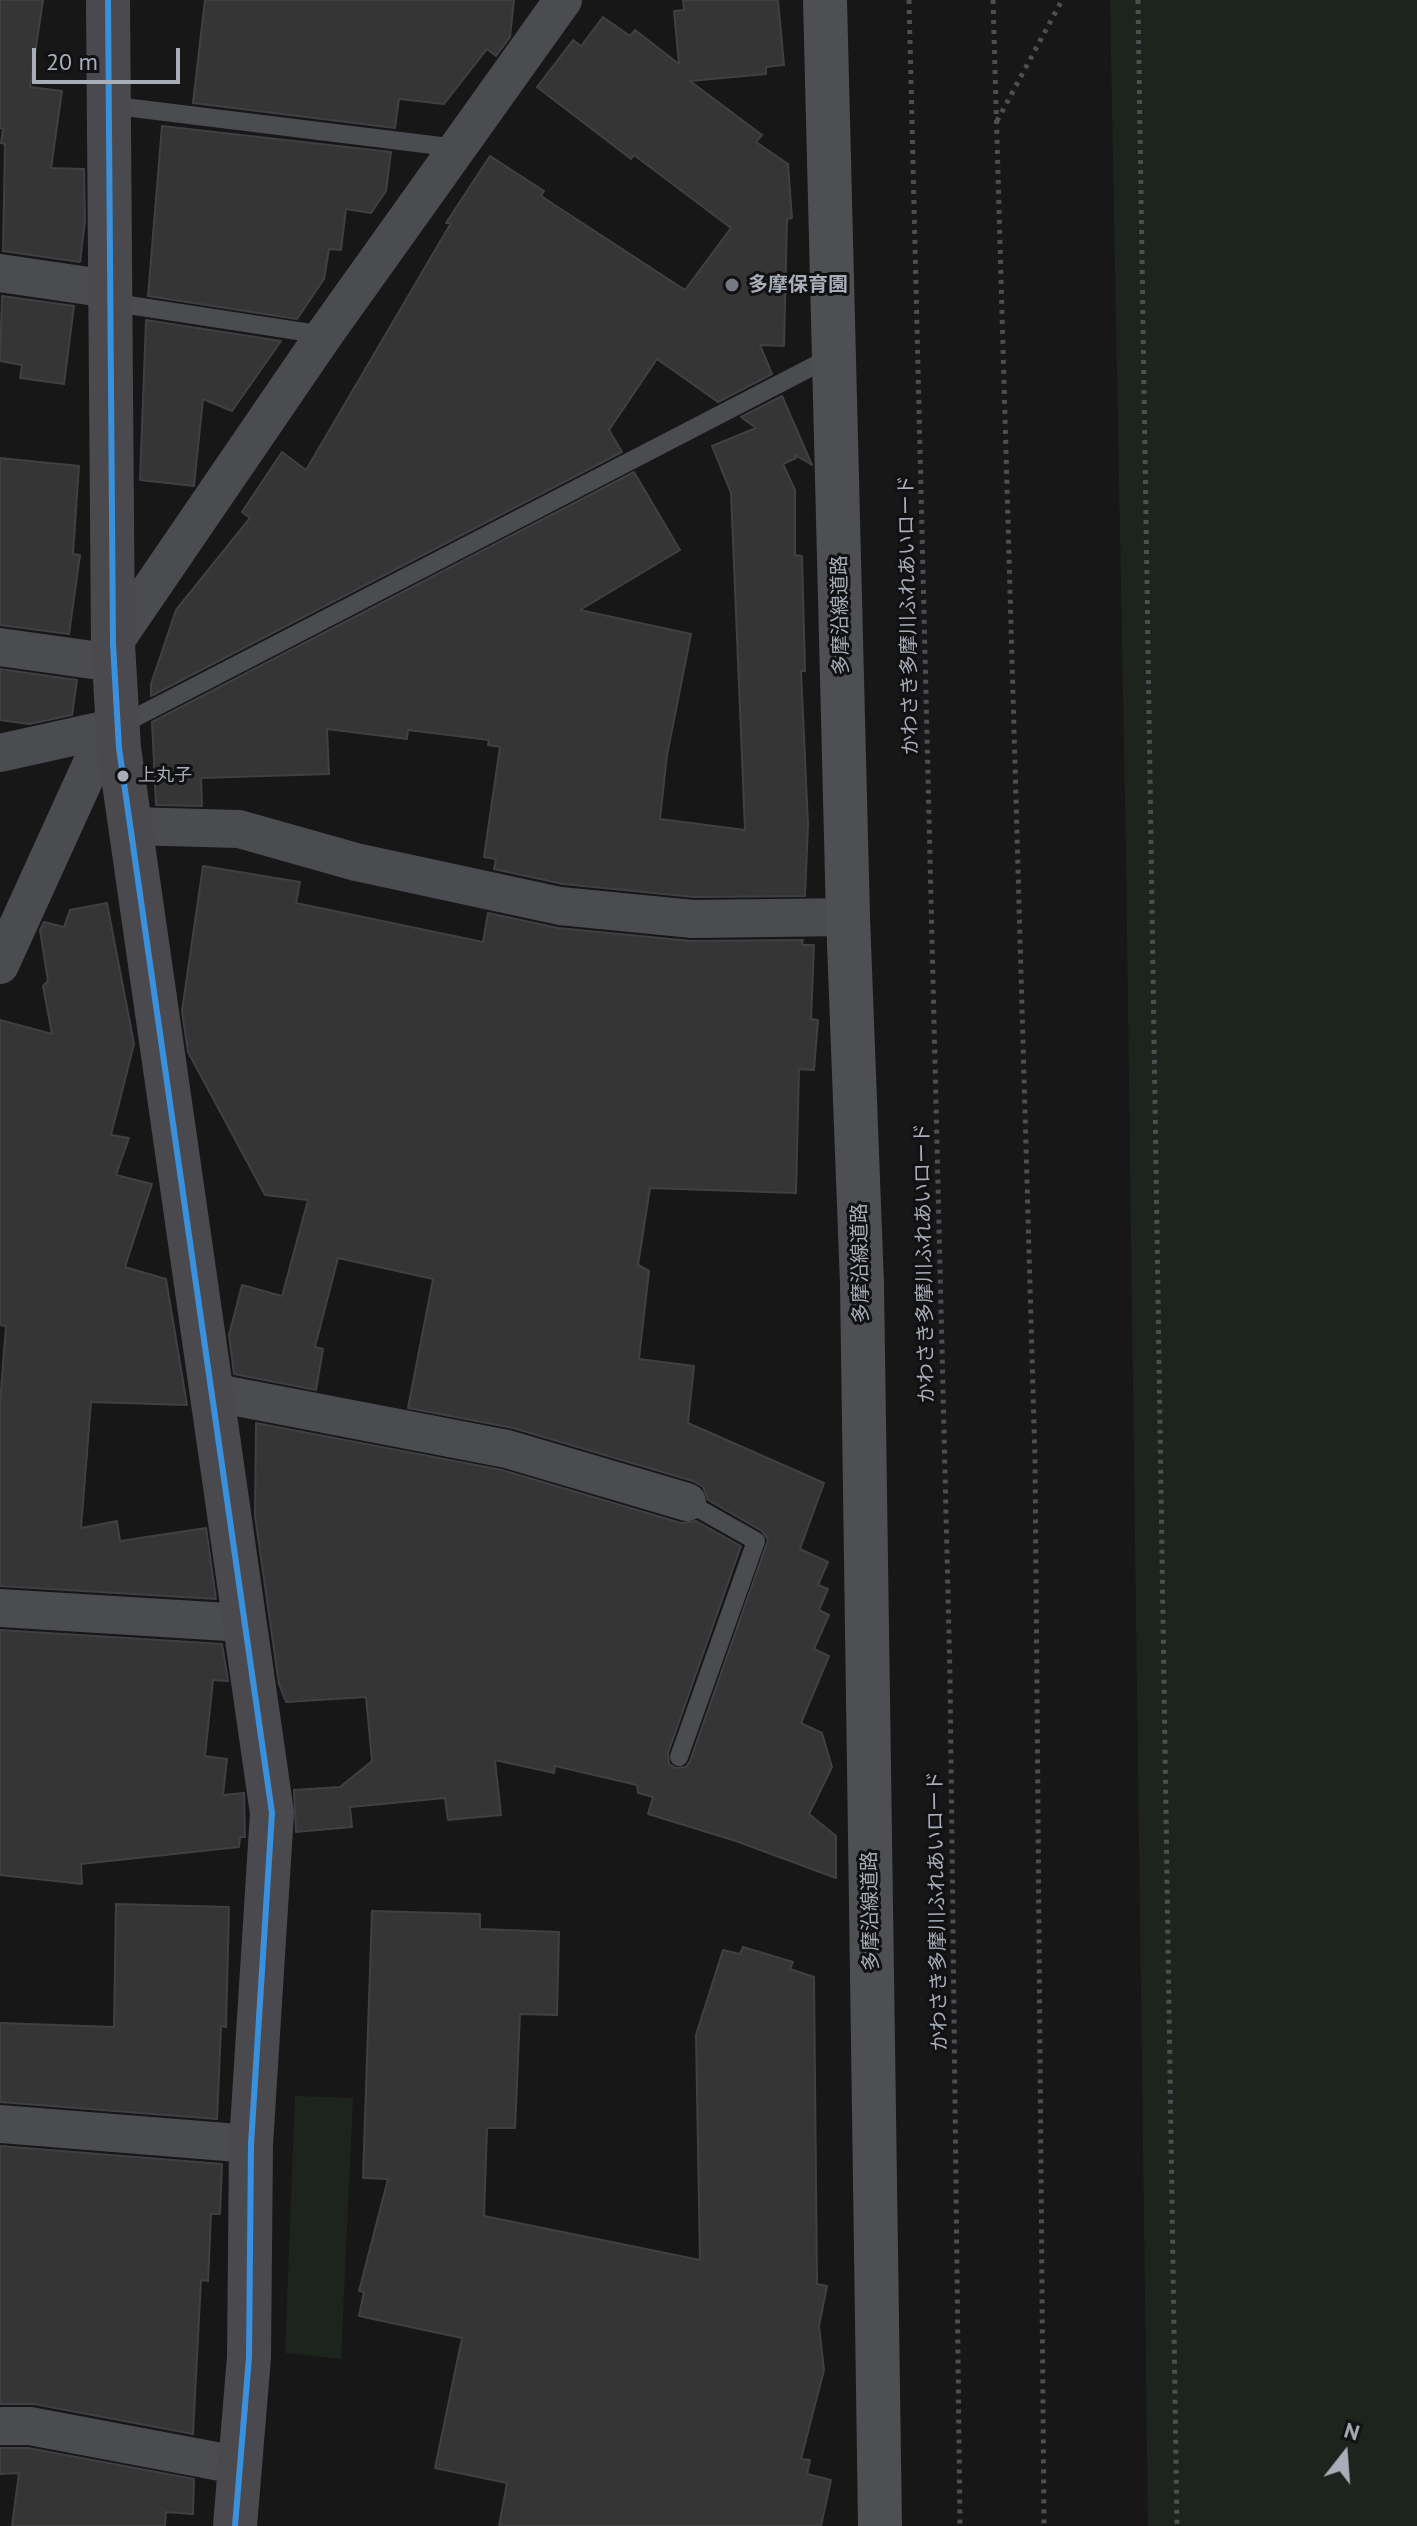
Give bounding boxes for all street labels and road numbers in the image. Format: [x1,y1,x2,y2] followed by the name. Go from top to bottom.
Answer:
[895,475,923,755] street label: かわさき多摩川ふれあいロード
[828,555,854,675] street label: 多摩沿線道路
[911,1123,939,1403] street label: かわさき多摩川ふれあいロード
[848,1203,874,1323] street label: 多摩沿線道路
[924,1771,952,2051] street label: かわさき多摩川ふれあいロード
[858,1851,884,1971] street label: 多摩沿線道路

